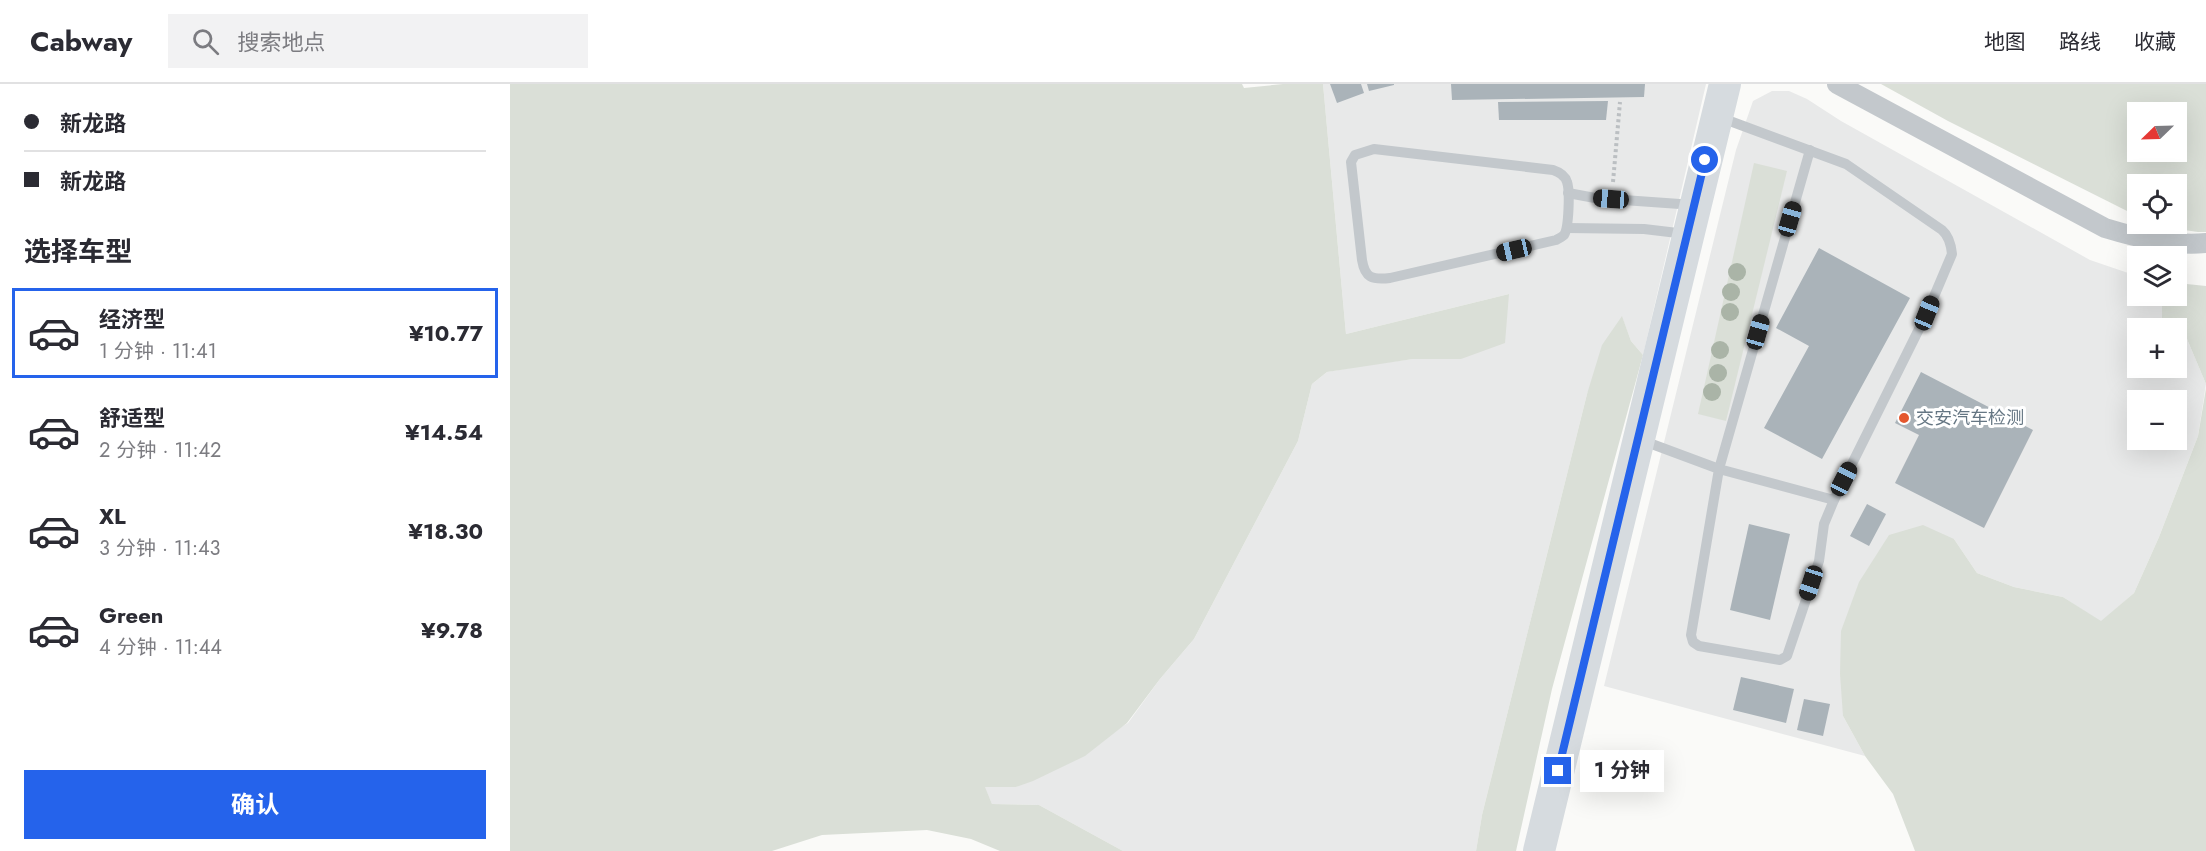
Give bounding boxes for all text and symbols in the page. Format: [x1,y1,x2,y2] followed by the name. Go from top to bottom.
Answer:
[168,14,588,68] search box
[30,21,132,62] text: Cabway
[189,25,222,58] icon: search
[237,26,325,58] text: 搜索地点
[1984,27,2026,57] text: 地图
[2059,27,2101,57] text: 路线
[2134,27,2176,57] text: 收藏
[2127,102,2187,162] north arrow
[2127,102,2187,450] map controls
[60,107,126,139] text: 新龙路
[1691,146,1718,173] route start
[60,165,126,197] text: 新龙路
[2127,174,2187,234] button: locate
[1592,189,1630,209] car
[1776,199,1804,239] car
[24,232,132,271] text: 选择车型
[1494,237,1534,263] car
[2127,246,2187,306] button: layers
[1912,293,1942,333] car
[99,303,165,335] text: 经济型
[27,306,81,360] icon: car
[1744,312,1772,352] car
[409,317,483,349] text: ¥10.77
[2127,318,2187,378] button: +
[99,337,217,366] text: 1 分钟 · 11:41
[2127,390,2187,450] button: −
[99,402,165,434] text: 舒适型
[27,405,81,459] icon: car
[1916,405,2024,431] place label: 交安汽车检测
[1897,411,1911,425] marker: 交安汽车检测
[405,416,483,448] text: ¥14.54
[99,436,221,465] text: 2 分钟 · 11:42
[1828,459,1860,499] car
[99,500,126,532] text: XL
[27,504,81,558] icon: car
[408,515,483,547] text: ¥18.30
[99,534,221,563] text: 3 分钟 · 11:43
[1797,563,1825,603] car
[99,599,163,631] text: Green
[27,603,81,657] icon: car
[421,614,483,646] text: ¥9.78
[99,633,222,662] text: 4 分钟 · 11:44
[1579,750,1663,792] callout: 1 分钟
[1594,756,1650,785] text: 1 分钟
[1544,757,1571,784] route end
[24,770,486,839] button: 确认

